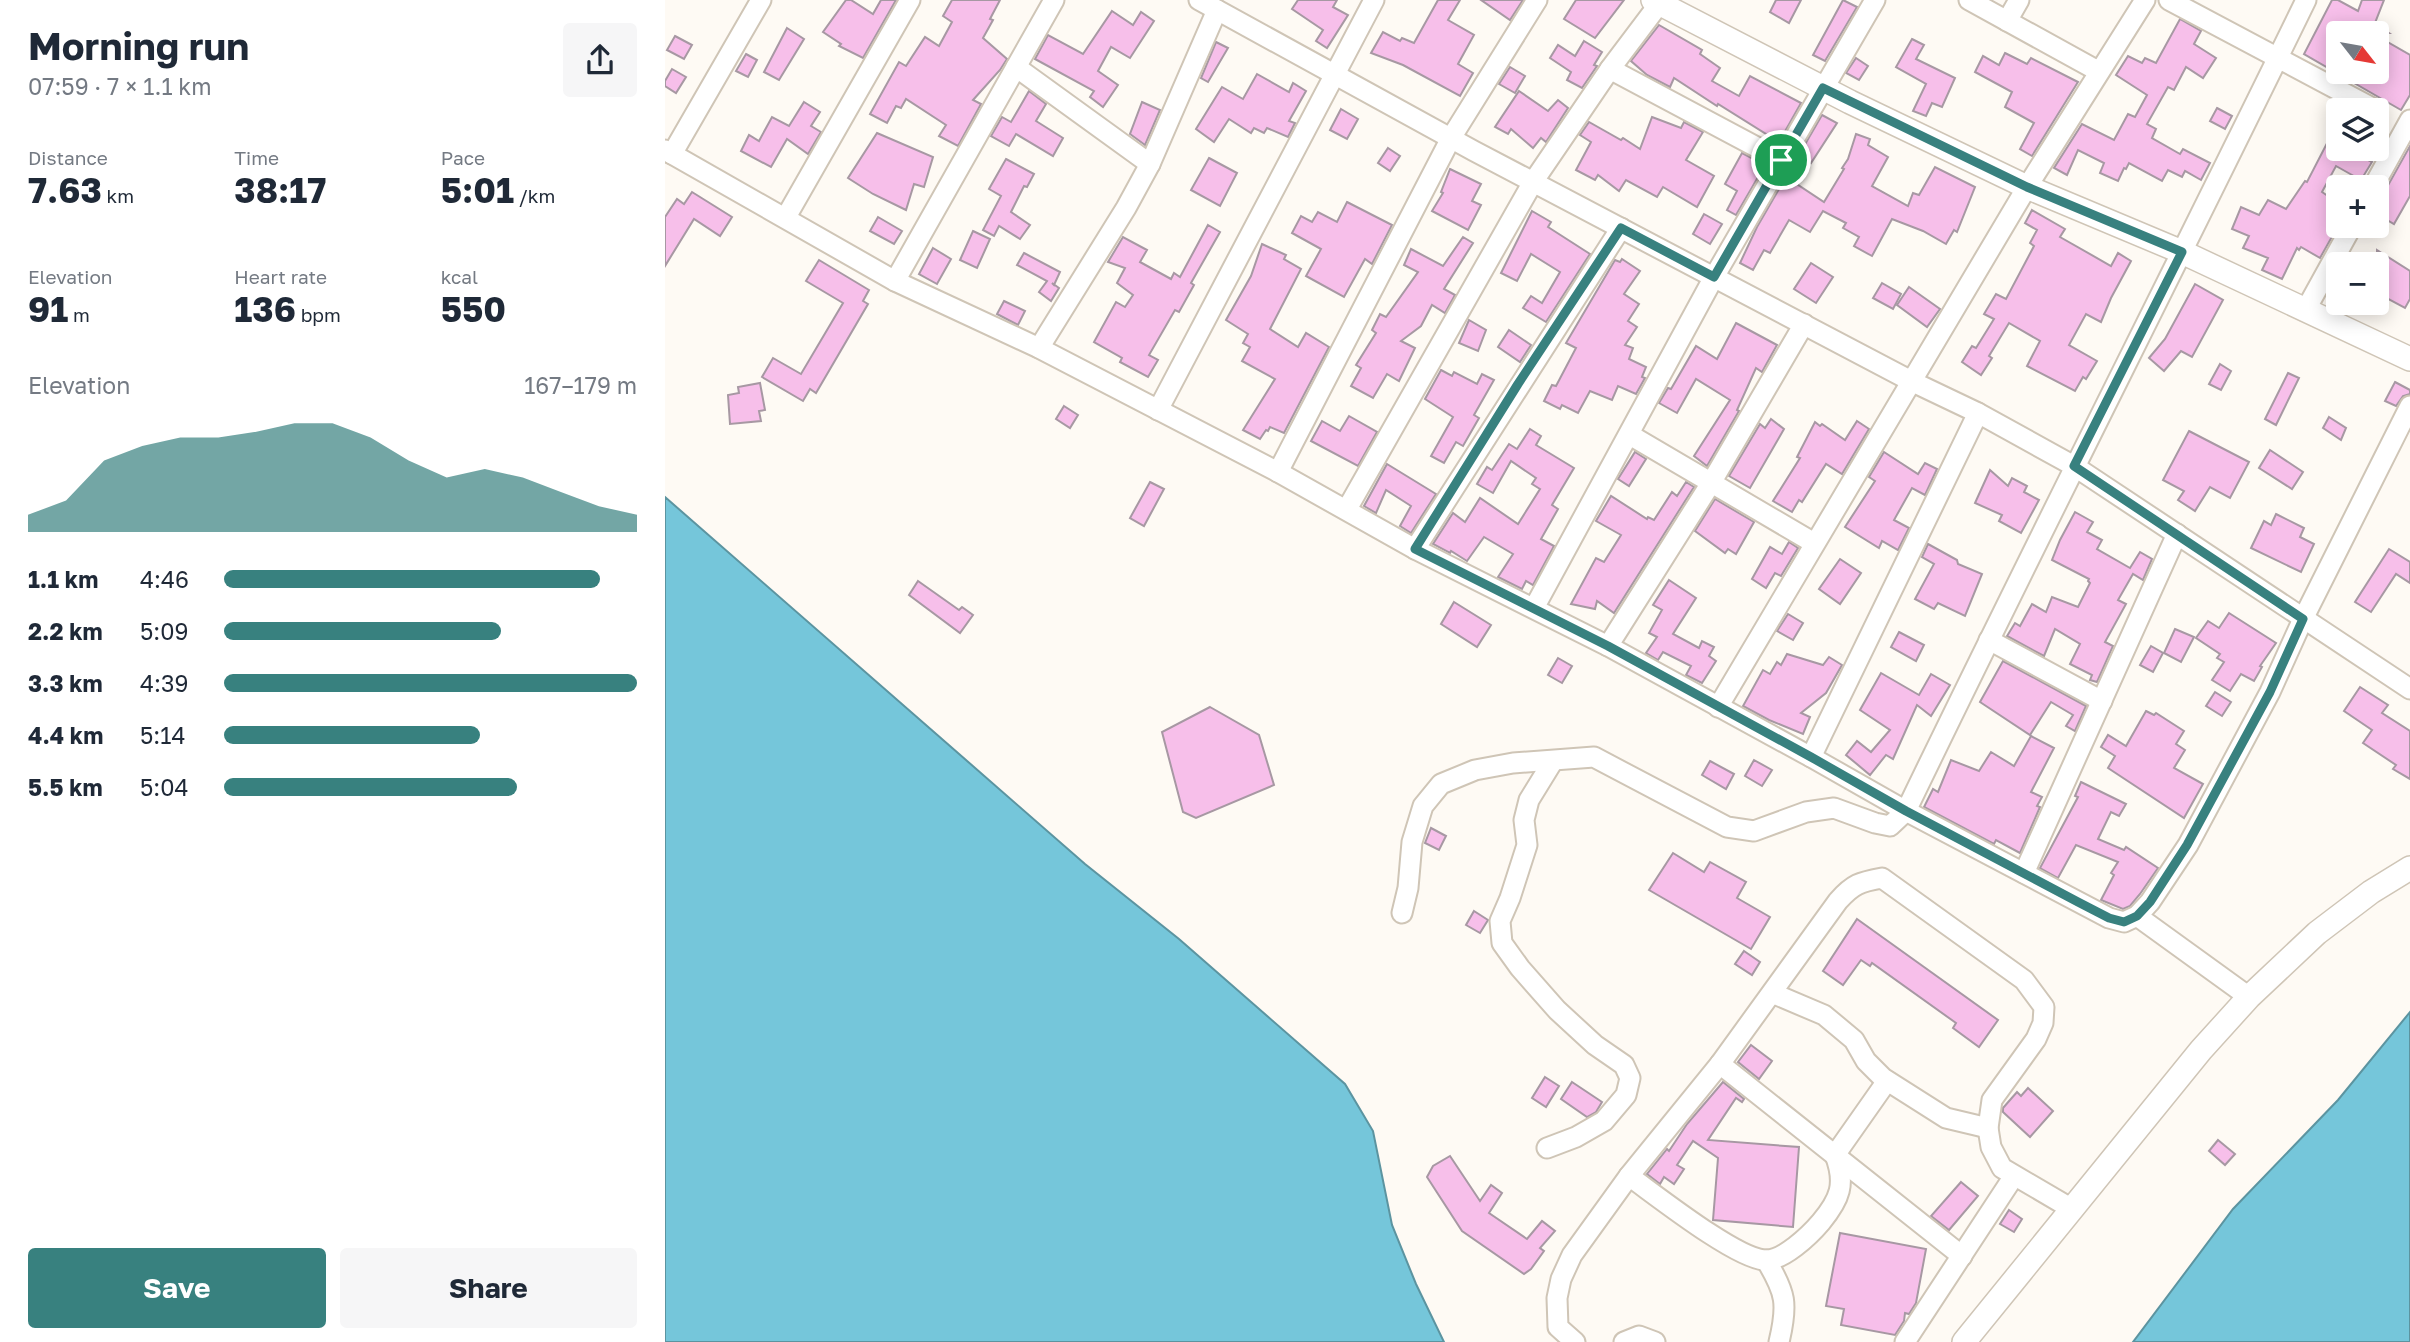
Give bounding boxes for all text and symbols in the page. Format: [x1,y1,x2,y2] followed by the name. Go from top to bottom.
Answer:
[2326,21,2389,84] north arrow
[2326,21,2389,315] map controls
[28,23,249,68] text: Morning run
[563,23,637,97] button: share
[28,72,212,100] text: 07:59 · 7 × 1.1 km
[2326,98,2389,161] button: layers
[1751,130,1811,190] pin
[1762,141,1800,179] icon: arrive
[28,146,108,169] text: Distance
[234,146,279,169] text: Time
[441,146,485,169] text: Pace
[28,169,102,211] text: 7.63
[234,169,326,211] text: 38:17
[441,169,514,211] text: 5:01
[2326,175,2389,238] button: +
[102,184,134,207] text: km
[514,184,555,207] text: /km
[2326,252,2389,315] button: −
[28,265,113,288] text: Elevation
[234,265,327,288] text: Heart rate
[441,265,478,288] text: kcal
[28,288,68,330] text: 91
[234,288,296,330] text: 136
[441,288,506,330] text: 550
[68,303,90,326] text: m
[296,303,341,326] text: bpm
[28,371,130,399] text: Elevation
[524,371,637,399] text: 167–179 m
[28,565,98,593] text: 1.1 km
[140,565,189,593] text: 4:46
[28,617,103,645] text: 2.2 km
[140,617,188,645] text: 5:09
[28,669,103,697] text: 3.3 km
[140,669,188,697] text: 4:39
[28,721,103,749] text: 4.4 km
[140,721,185,749] text: 5:14
[28,773,103,801] text: 5.5 km
[140,773,189,801] text: 5:04
[28,1248,326,1328] button: Save
[340,1248,637,1328] button: Share

